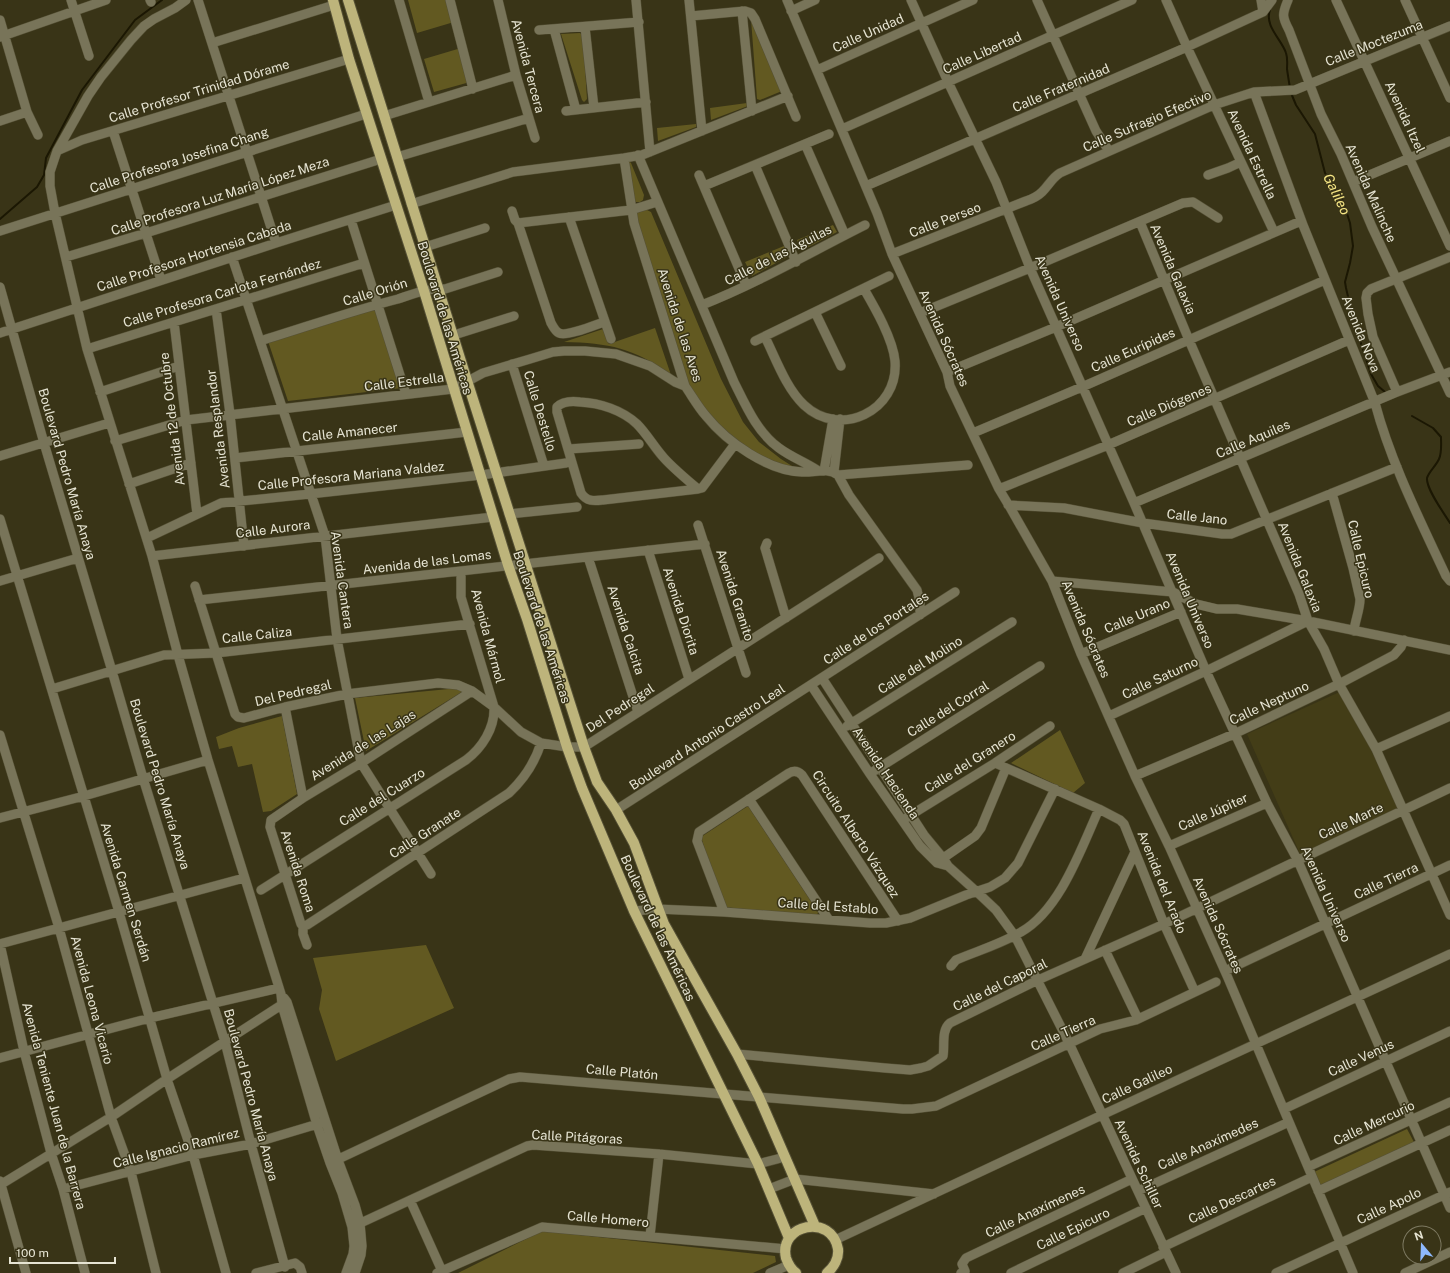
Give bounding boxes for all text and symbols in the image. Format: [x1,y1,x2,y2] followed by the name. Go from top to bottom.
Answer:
[830,11,906,55] street label: Calle Unidad
[508,17,548,115] street label: Avenida Tercera
[1323,17,1425,69] street label: Calle Moctezuma
[940,29,1024,77] street label: Calle Libertad
[107,56,291,126] street label: Calle Profesor Trinidad Dórame
[1010,61,1112,115] street label: Calle Fraternidad
[1382,79,1428,155] street label: Avenida Itzel
[1080,87,1214,155] street label: Calle Sufragio Efectivo
[1225,107,1279,201] street label: Avenida Estrella
[88,124,270,196] street label: Calle Profesora Josefina Chang
[1343,141,1399,245] street label: Avenida Malinche
[109,154,331,238] street label: Calle Profesora Luz María López Meza
[1320,171,1354,218] water label: Galileo
[907,199,983,241] street label: Calle Perseo
[95,217,293,295] street label: Calle Profesora Hortensia Cabada
[722,221,834,288] street label: Calle de las Águilas
[1147,222,1199,316] street label: Avenida Galaxia
[414,239,476,397] street label: Boulevard de las Américas
[1032,253,1088,353] street label: Avenida Universo
[121,256,323,330] street label: Calle Profesora Carlota Fernández
[655,266,705,384] street label: Avenida de las Aves
[341,275,409,309] street label: Calle Orión
[916,287,972,389] street label: Avenida Sócrates
[1339,293,1383,375] street label: Avenida Nova
[1089,325,1177,375] street label: Calle Eurípides
[156,351,188,487] street label: Avenida 12 de Octubre
[203,369,233,489] street label: Avenida Resplandor
[521,369,559,453] street label: Calle Destello
[363,370,445,394] street label: Calle Estrella
[1125,381,1213,429] street label: Calle Diógenes
[35,387,99,561] street label: Boulevard Pedro María Anaya
[1214,417,1292,461] street label: Calle Aquiles
[302,420,398,444] street label: Calle Amanecer
[257,459,445,493] street label: Calle Profesora Mariana Valdez
[1166,506,1228,528] street label: Calle Jano
[235,517,311,541] street label: Calle Aurora
[1345,518,1377,600] street label: Calle Epicuro
[1275,519,1325,615] street label: Avenida Galaxia
[328,530,356,630] street label: Avenida Cantera
[362,547,492,577] street label: Avenida de las Lomas
[713,547,757,643] street label: Avenida Granito
[510,549,574,705] street label: Boulevard de las Américas
[1163,549,1217,651] street label: Avenida Universo
[660,565,702,657] street label: Avenida Diorita
[1059,578,1113,680] street label: Avenida Sócrates
[604,583,648,677] street label: Avenida Calcita
[468,587,508,685] street label: Avenida Mármol
[821,588,931,668] street label: Calle de los Portales
[1102,595,1172,637] street label: Calle Urano
[221,624,293,646] street label: Calle Caliza
[875,633,965,697] street label: Calle del Molino
[1120,654,1200,702] street label: Calle Saturno
[253,677,333,709] street label: Del Pedregal
[904,678,992,740] street label: Calle del Corral
[1227,678,1311,728] street label: Calle Neptuno
[583,680,657,736] street label: Del Pedregal
[626,681,788,793] street label: Boulevard Antonio Castro Leal
[127,697,193,871] street label: Boulevard Pedro María Anaya
[308,706,418,784] street label: Avenida de las Lajas
[850,724,922,822] street label: Avenida Hacienda
[922,728,1018,796] street label: Calle del Granero
[336,765,428,829] street label: Calle del Cuarzo
[809,767,903,901] street label: Circuito Alberto Vázquez
[1176,790,1250,834] street label: Calle Júpiter
[1316,799,1386,843] street label: Calle Marte
[387,804,463,862] street label: Calle Granate
[98,820,154,964] street label: Avenida Carmen Serdán
[278,828,318,914] street label: Avenida Roma
[1135,828,1189,936] street label: Avenida del Arado
[1298,844,1354,944] street label: Avenida Universo
[617,853,699,1003] street label: Boulevard de las Américas
[1351,860,1421,902] street label: Calle Tierra
[1190,874,1246,976] street label: Avenida Sócrates
[777,895,879,917] street label: Calle del Establo
[68,934,116,1066] street label: Avenida Leona Vicario
[950,956,1050,1014] street label: Calle del Caporal
[19,1001,89,1211] street label: Avenida Teniente Juan de la Barrera
[221,1007,281,1183] street label: Boulevard Pedro María Anaya
[1028,1012,1098,1054] street label: Calle Tierra
[1326,1036,1396,1080] street label: Calle Venus
[585,1061,659,1083] street label: Calle Platón
[1099,1061,1175,1107] street label: Calle Galileo
[1331,1098,1417,1148] street label: Calle Mercurio
[1155,1115,1261,1173] street label: Calle Anaxímedes
[1112,1117,1166,1211] street label: Avenida Schiller
[111,1125,241,1171] street label: Calle Ignacio Ramírez
[531,1127,623,1147] street label: Calle Pitágoras
[1186,1173,1278,1227] street label: Calle Descartes
[983,1181,1087,1241] street label: Calle Anaxímenes
[1354,1185,1424,1227] street label: Calle Apolo
[1034,1205,1112,1253] street label: Calle Epicuro
[566,1208,650,1230] street label: Calle Homero
[1402,1225,1442,1265] north arrow
[1413,1228,1425,1243] text: N
[10,1239,115,1265] scale bar
[16,1246,49,1260] text: 100 m

